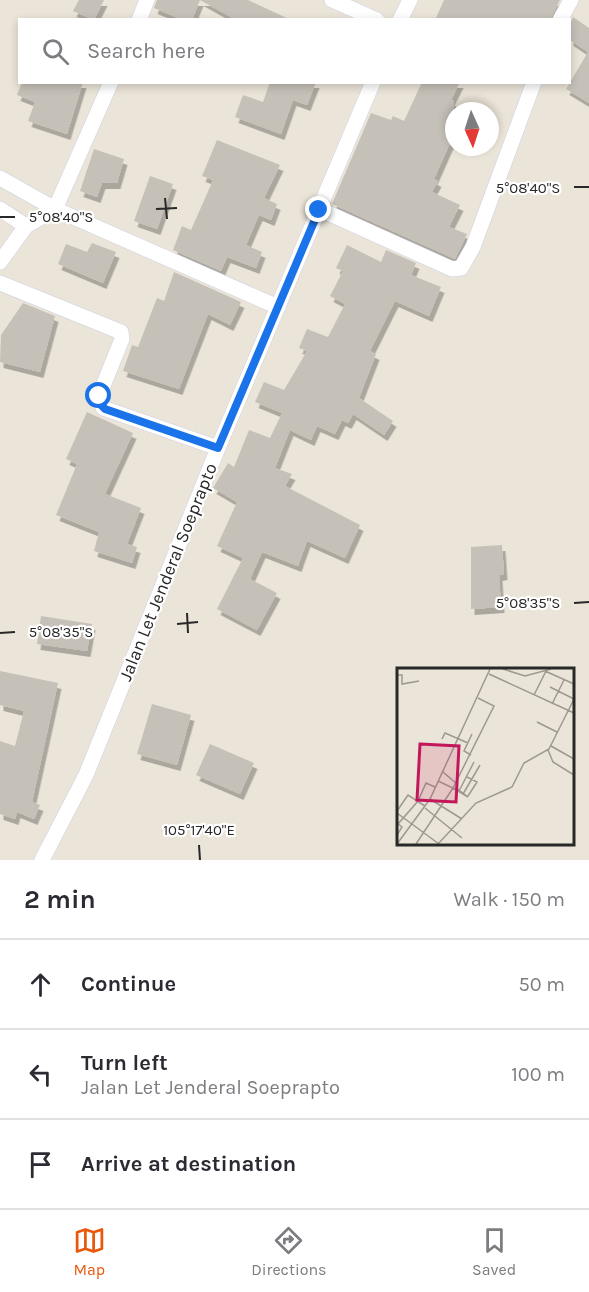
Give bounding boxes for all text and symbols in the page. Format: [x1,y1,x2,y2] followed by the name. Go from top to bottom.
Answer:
[18,18,571,84] search box
[39,35,72,68] icon: search
[87,38,205,64] text: Search here
[445,102,499,156] north arrow
[496,179,560,197] text: 5°08'40"S
[305,196,331,222] route end
[29,208,93,226] text: 5°08'40"S
[85,382,111,408] route start
[114,460,222,684] street label: Jalan Let Jenderal Soeprapto
[496,594,560,612] text: 5°08'35"S
[29,623,93,641] text: 5°08'35"S
[397,668,574,845] inset map
[163,821,235,839] text: 105°17'40"E
[24,884,96,915] text: 2 min
[454,888,565,911] text: Walk · 150 m
[24,968,57,1001] icon: ahead
[81,971,176,997] text: Continue
[518,973,565,996] text: 50 m
[81,1050,168,1076] text: Turn left
[24,1058,57,1091] icon: left
[511,1063,565,1086] text: 100 m
[81,1076,340,1099] text: Jalan Let Jenderal Soeprapto
[24,1148,57,1181] icon: arrive
[81,1151,296,1177] text: Arrive at destination
[73,1224,106,1279] tab: Map
[251,1224,326,1279] tab: Directions
[472,1224,516,1279] tab: Saved

